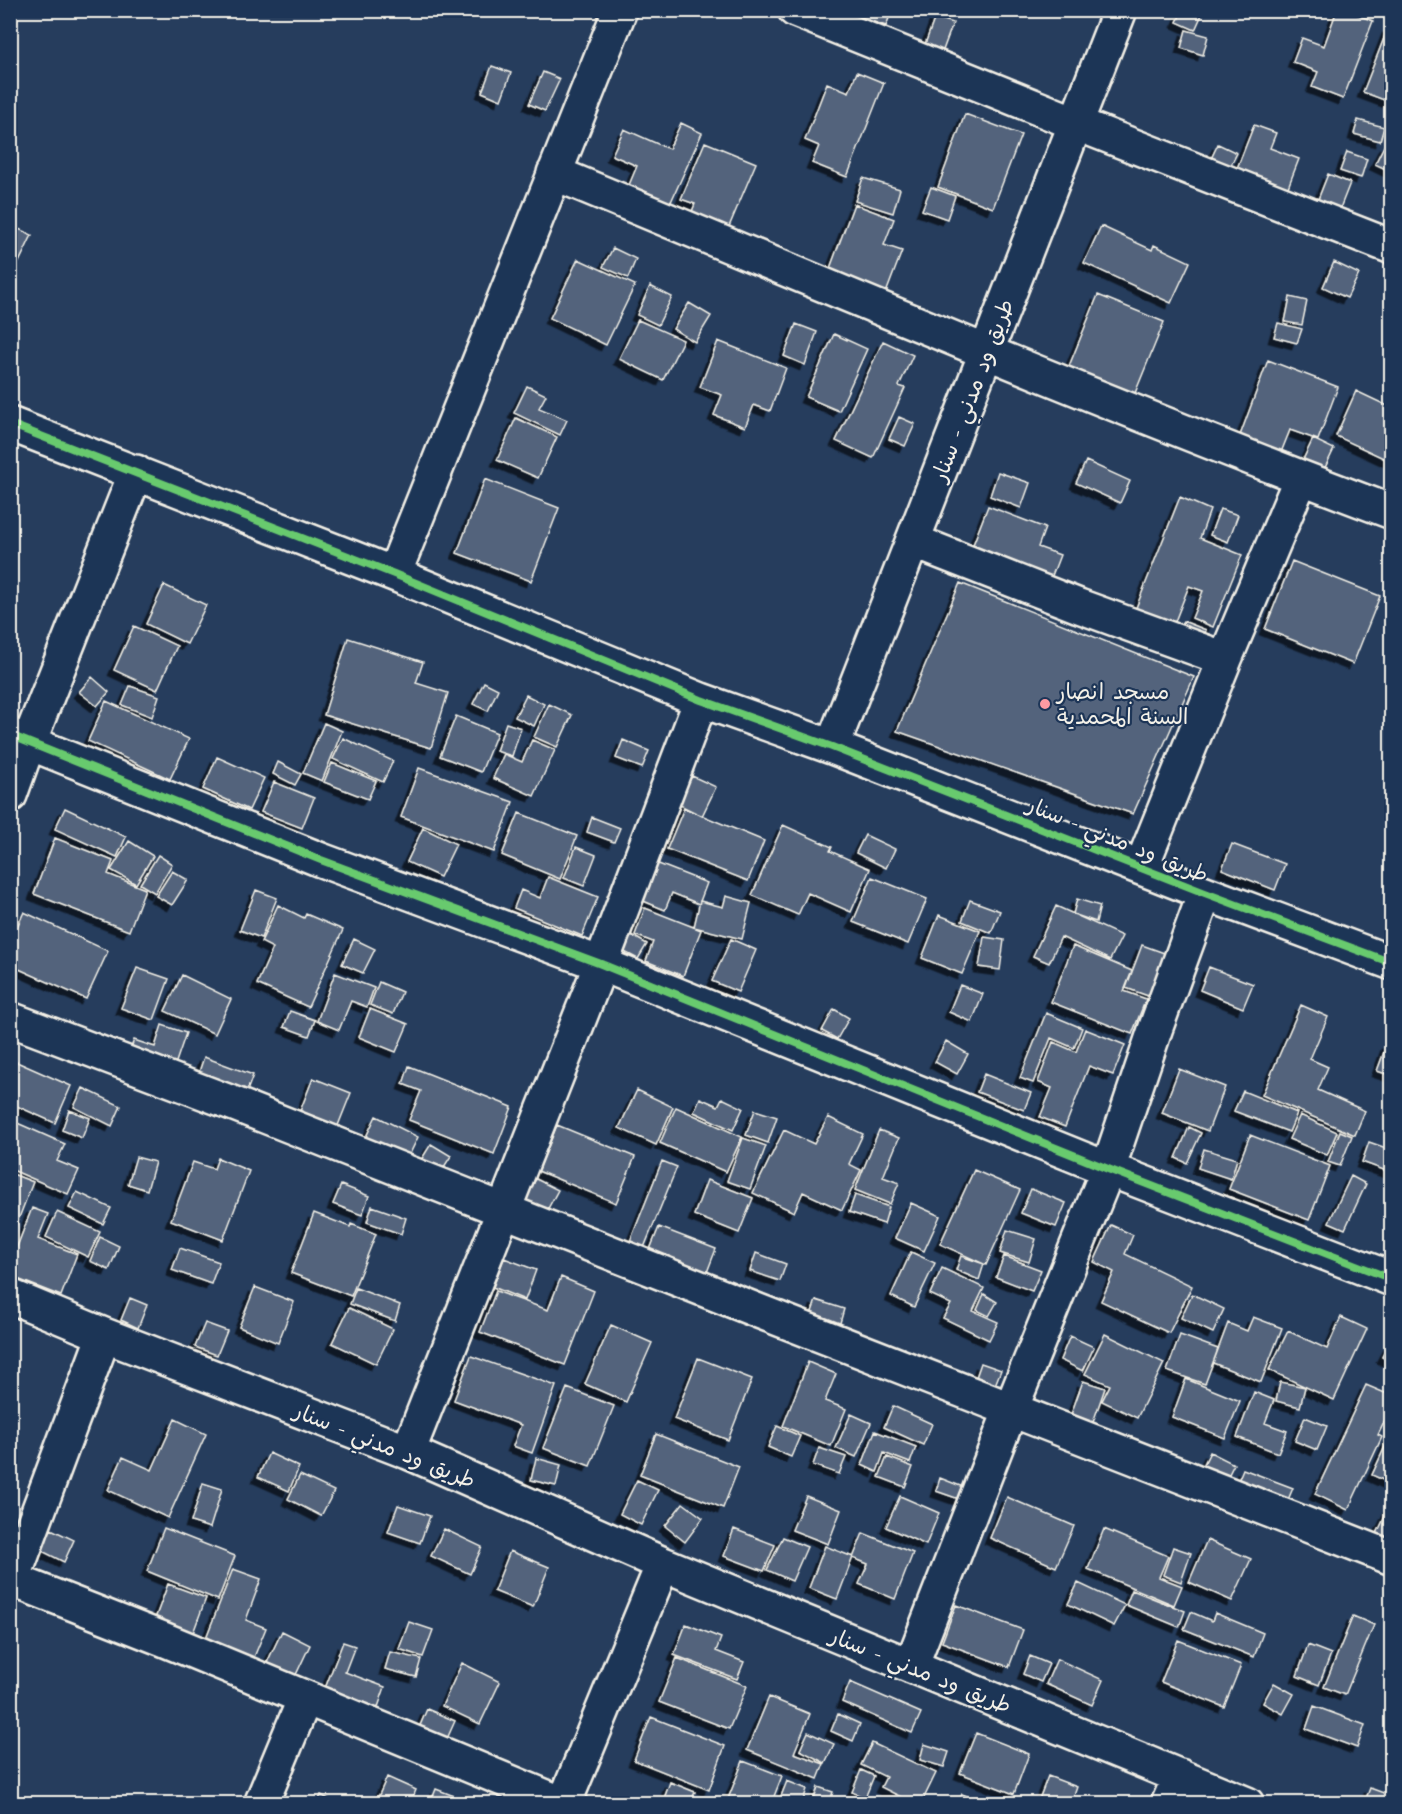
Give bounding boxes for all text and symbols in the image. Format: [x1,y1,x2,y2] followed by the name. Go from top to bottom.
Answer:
[924,295,1025,489] street label: طريق ود مدني - سنار
[1055,677,1188,733] place label: مسجد انصار السنة المحمدية
[1038,697,1052,711] marker: مسجد انصار السنة المحمدية
[1019,789,1213,894] street label: طريق ود مدني - سنار
[286,1395,480,1500] street label: طريق ود مدني - سنار
[822,1620,1016,1725] street label: طريق ود مدني - سنار

